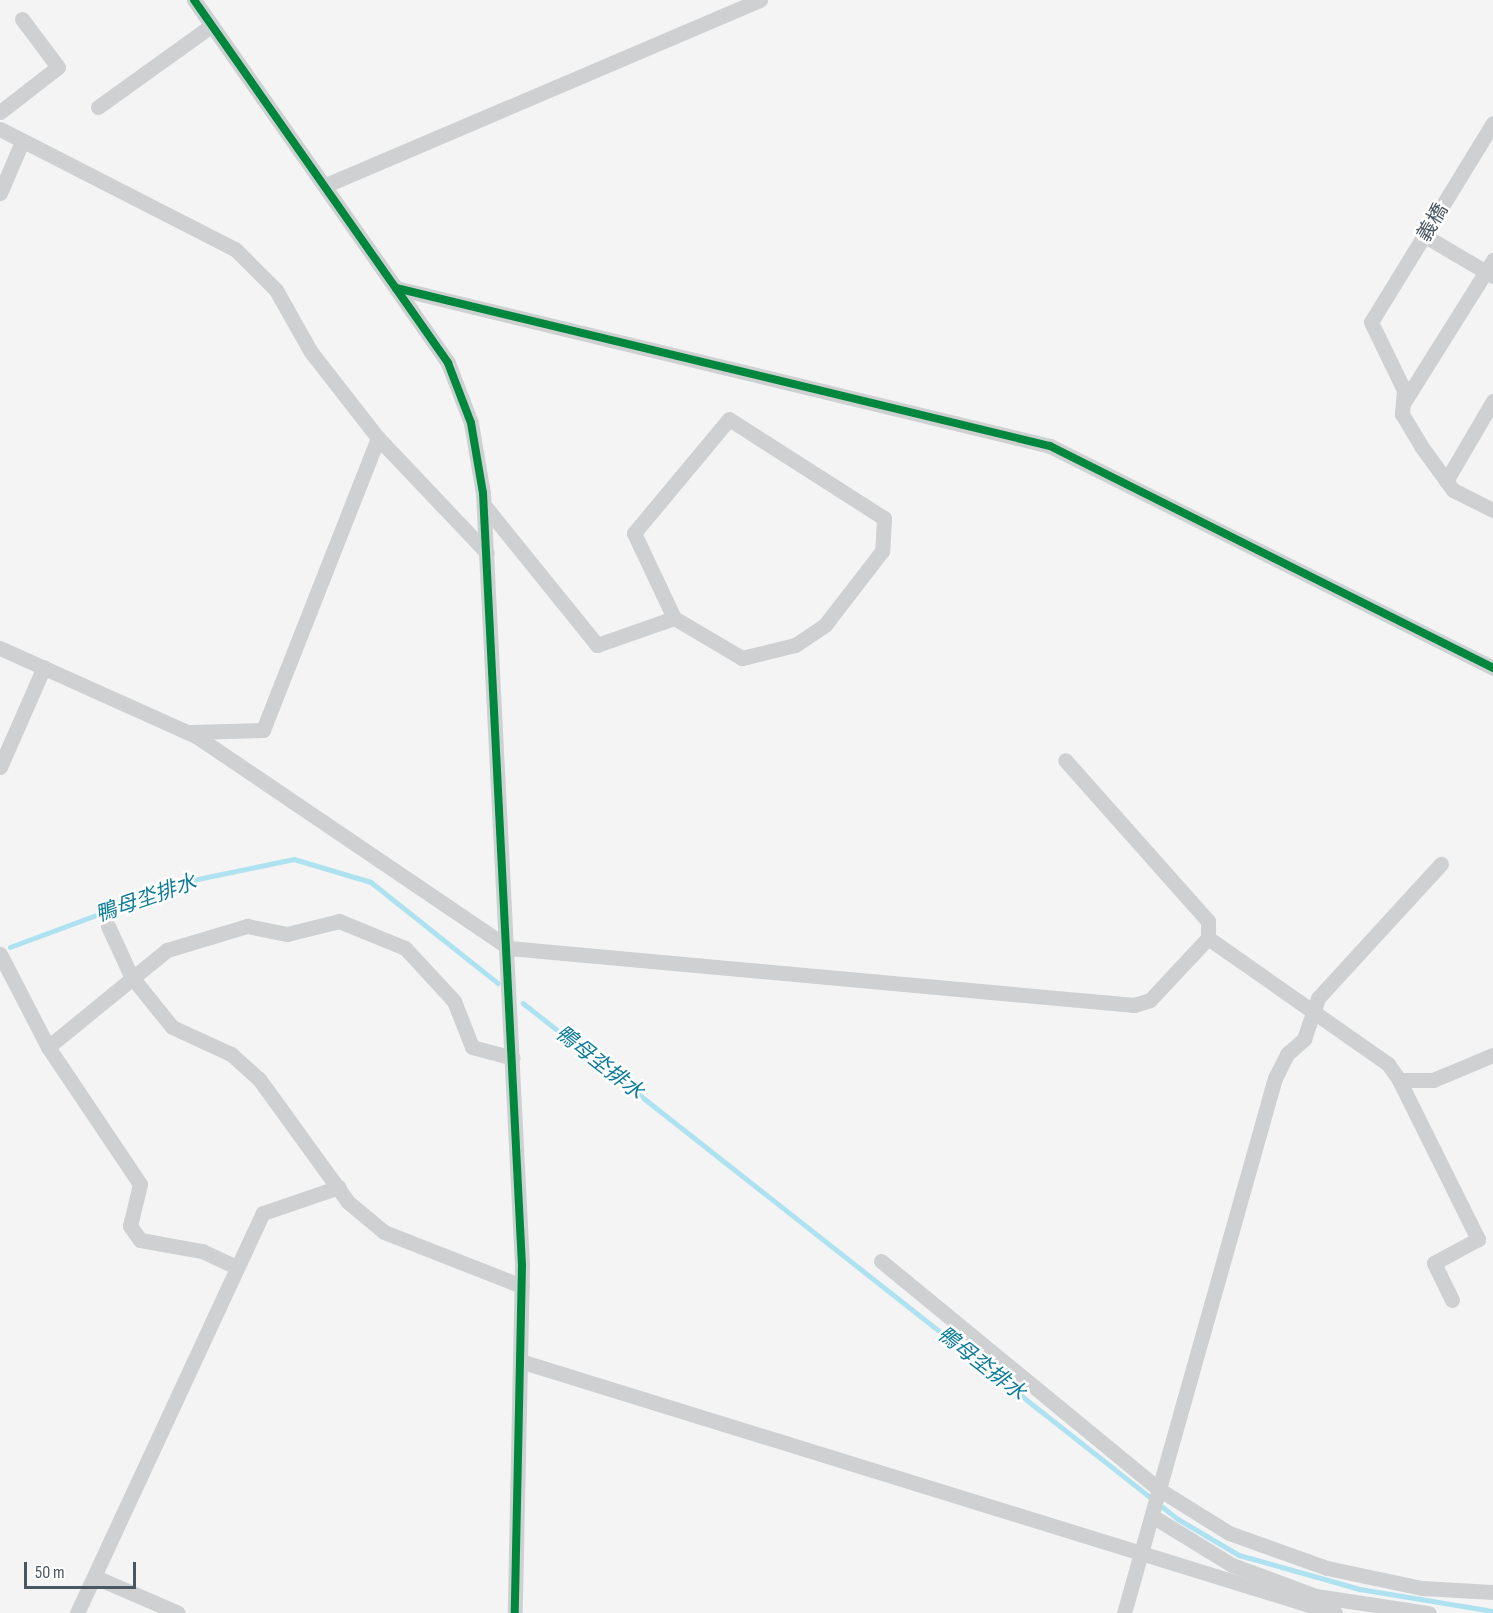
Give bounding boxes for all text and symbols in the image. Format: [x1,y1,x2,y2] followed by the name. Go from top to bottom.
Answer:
[1412,200,1454,246] street label: 義橋
[92,870,200,928] water label: 鴨母坔排水
[550,1021,648,1105] water label: 鴨母坔排水
[932,1322,1030,1406] water label: 鴨母坔排水
[27,1550,140,1588] scale bar
[35,1562,65,1583] text: 50 m

